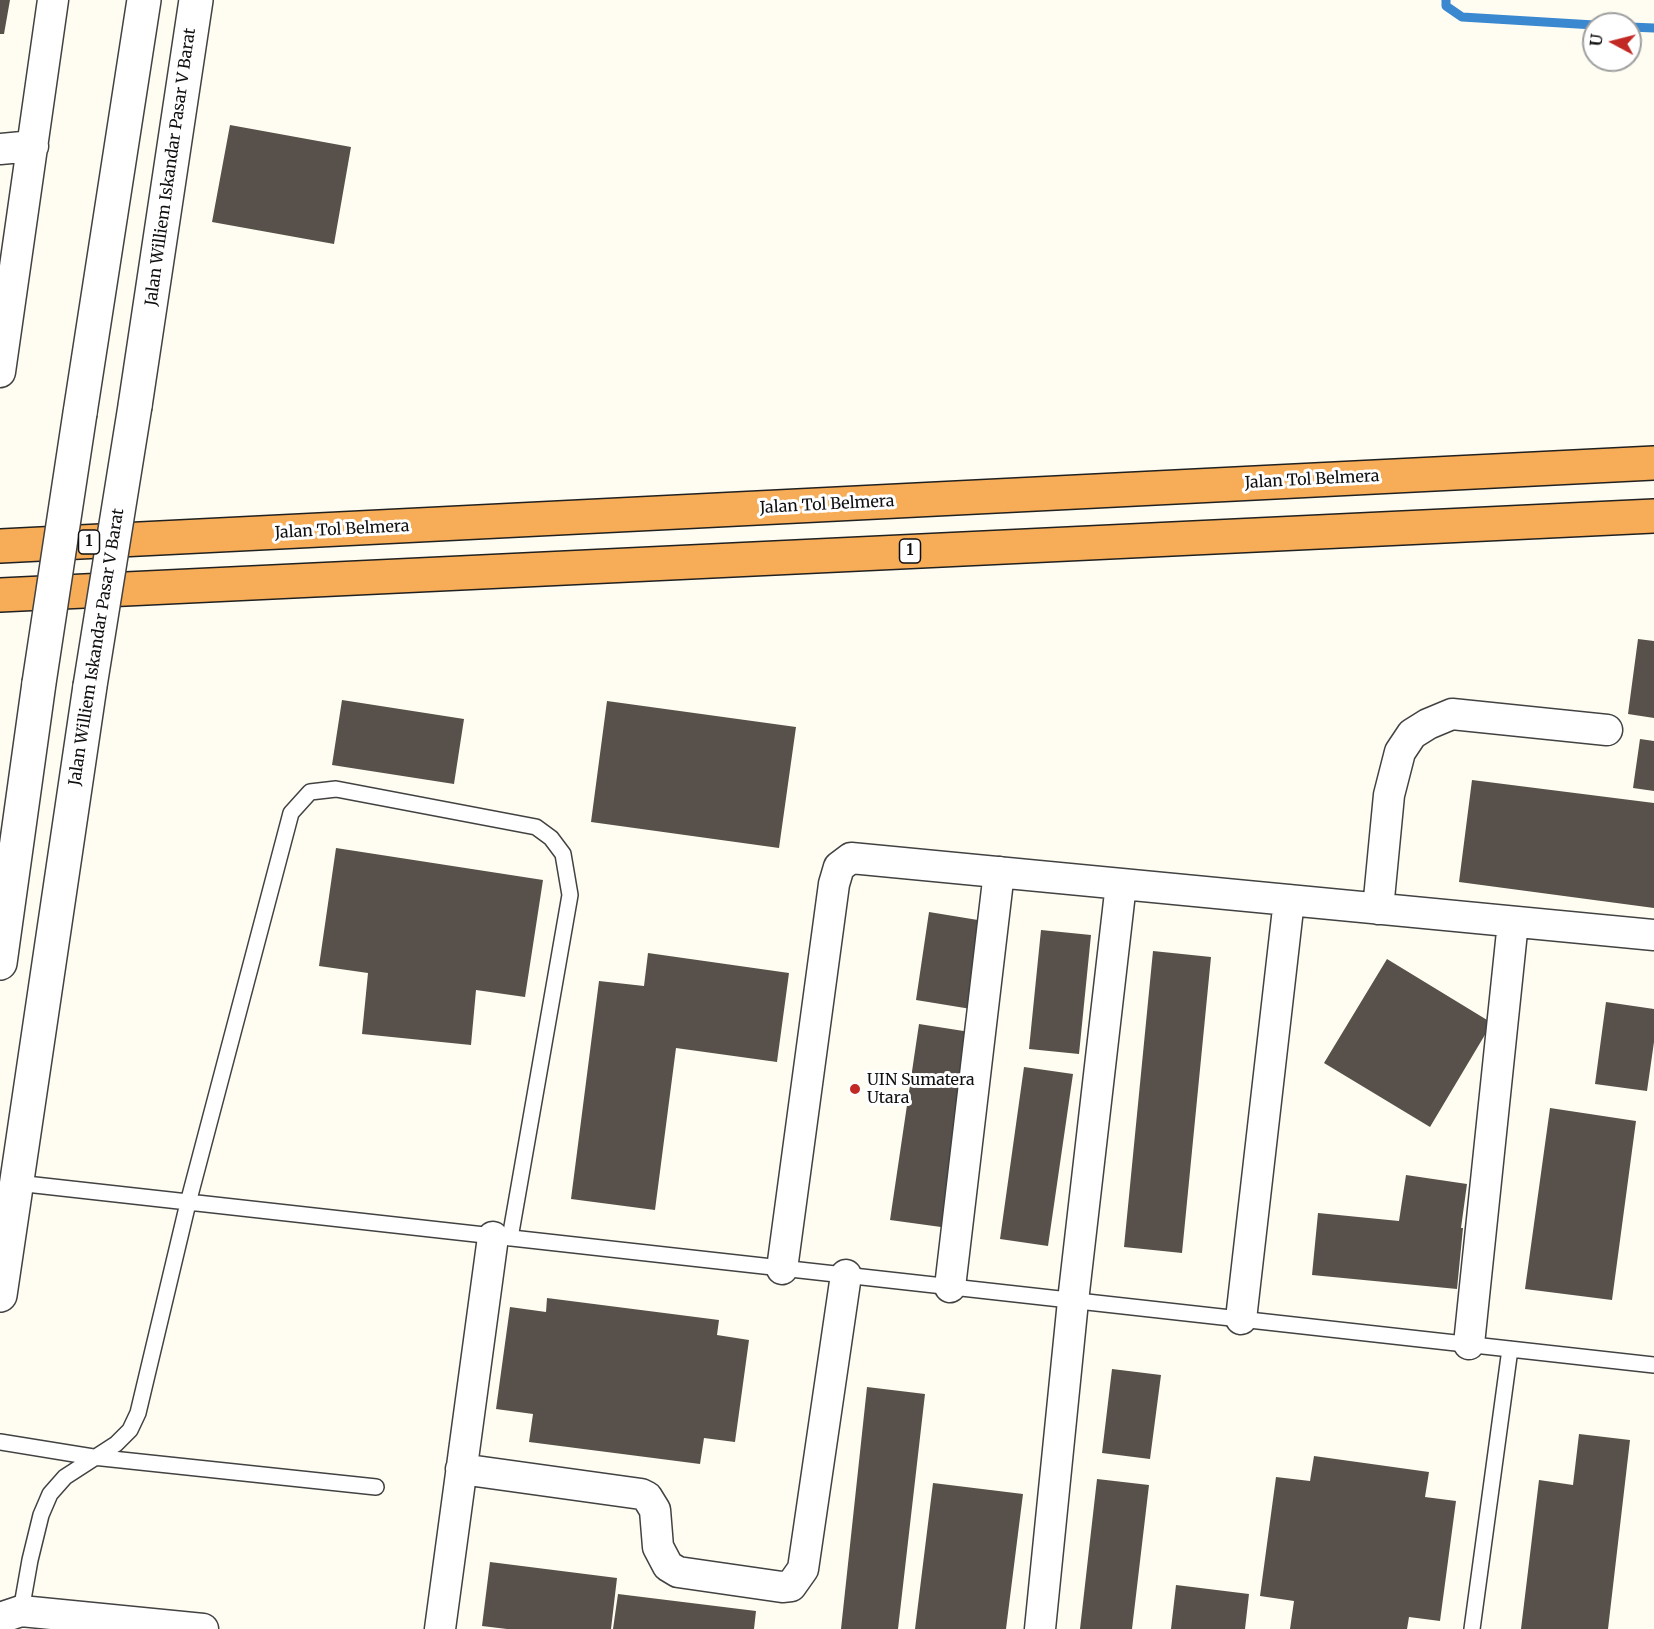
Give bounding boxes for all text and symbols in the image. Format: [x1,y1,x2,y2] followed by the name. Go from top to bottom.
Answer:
[1582,12,1642,72] north arrow
[142,27,200,307] street label: Jalan Williem Iskandar Pasar V Barat
[1585,33,1607,47] text: U
[1244,467,1380,493] street label: Jalan Tol Belmera
[759,492,895,518] street label: Jalan Tol Belmera
[66,507,128,787] street label: Jalan Williem Iskandar Pasar V Barat
[274,517,410,543] street label: Jalan Tol Belmera
[78,530,100,554] road number: 1
[900,539,920,563] road number: 1
[867,1070,975,1108] place label: UIN Sumatera Utara
[848,1082,862,1096] marker: UIN Sumatera Utara

